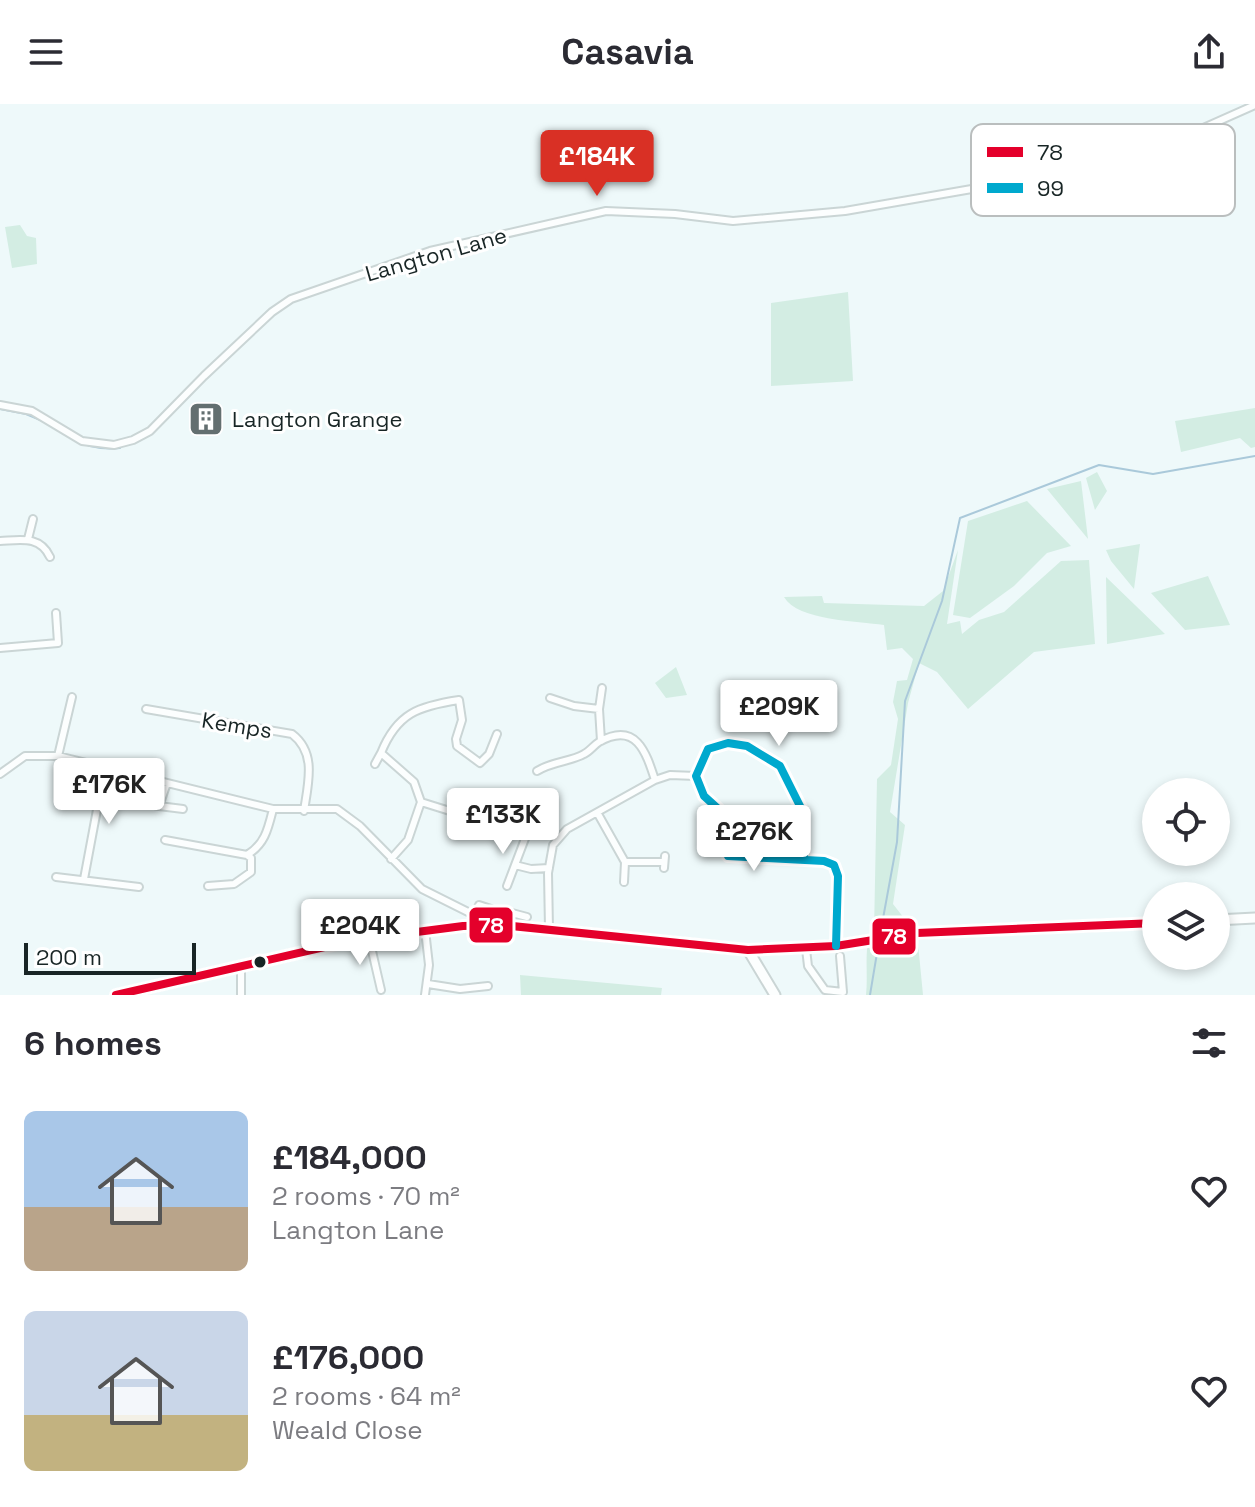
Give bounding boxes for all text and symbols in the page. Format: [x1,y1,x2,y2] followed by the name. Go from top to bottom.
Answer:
[561,29,694,75] text: Casavia
[24,30,68,74] icon: menu
[1187,30,1231,74] icon: share
[971,124,1235,216] legend
[541,130,653,198] pin: £184K
[1037,138,1063,166] text: 78
[559,139,635,173] text: £184K
[1037,174,1064,202] text: 99
[362,220,510,288] street label: Langton Lane
[187,400,225,438] building icon: Langton Grange
[232,405,402,433] place label: Langton Grange
[723,680,835,748] pin: £209K
[738,689,820,723] text: £209K
[200,706,274,744] street label: Kemps
[53,758,165,826] pin: £176K
[72,767,146,801] text: £176K
[1142,778,1230,970] map controls
[1142,778,1230,866] button: locate
[447,788,559,856] pin: £133K
[465,797,541,831] text: £133K
[698,805,810,873] pin: £276K
[715,814,793,848] text: £276K
[1142,882,1230,970] button: layers
[304,899,416,967] pin: £204K
[468,906,514,944] line badge: 78
[319,908,401,942] text: £204K
[478,911,504,939] text: 78
[871,917,917,956] line badge: 78
[881,922,907,950] text: 78
[24,939,196,975] scale bar
[36,943,102,971] text: 200 m
[252,954,268,970] unlabelled marker
[1187,1021,1231,1065] icon: filters
[24,1022,162,1065] text: 6 homes
[272,1136,427,1179] text: £184,000
[88,1143,184,1239] icon: home
[1187,1169,1231,1213] icon: heart
[272,1179,460,1213] text: 2 rooms · 70 m²
[272,1213,444,1247] text: Langton Lane
[272,1336,424,1379] text: £176,000
[88,1343,184,1439] icon: home
[1187,1369,1231,1413] icon: heart
[272,1379,461,1413] text: 2 rooms · 64 m²
[272,1413,423,1447] text: Weald Close

